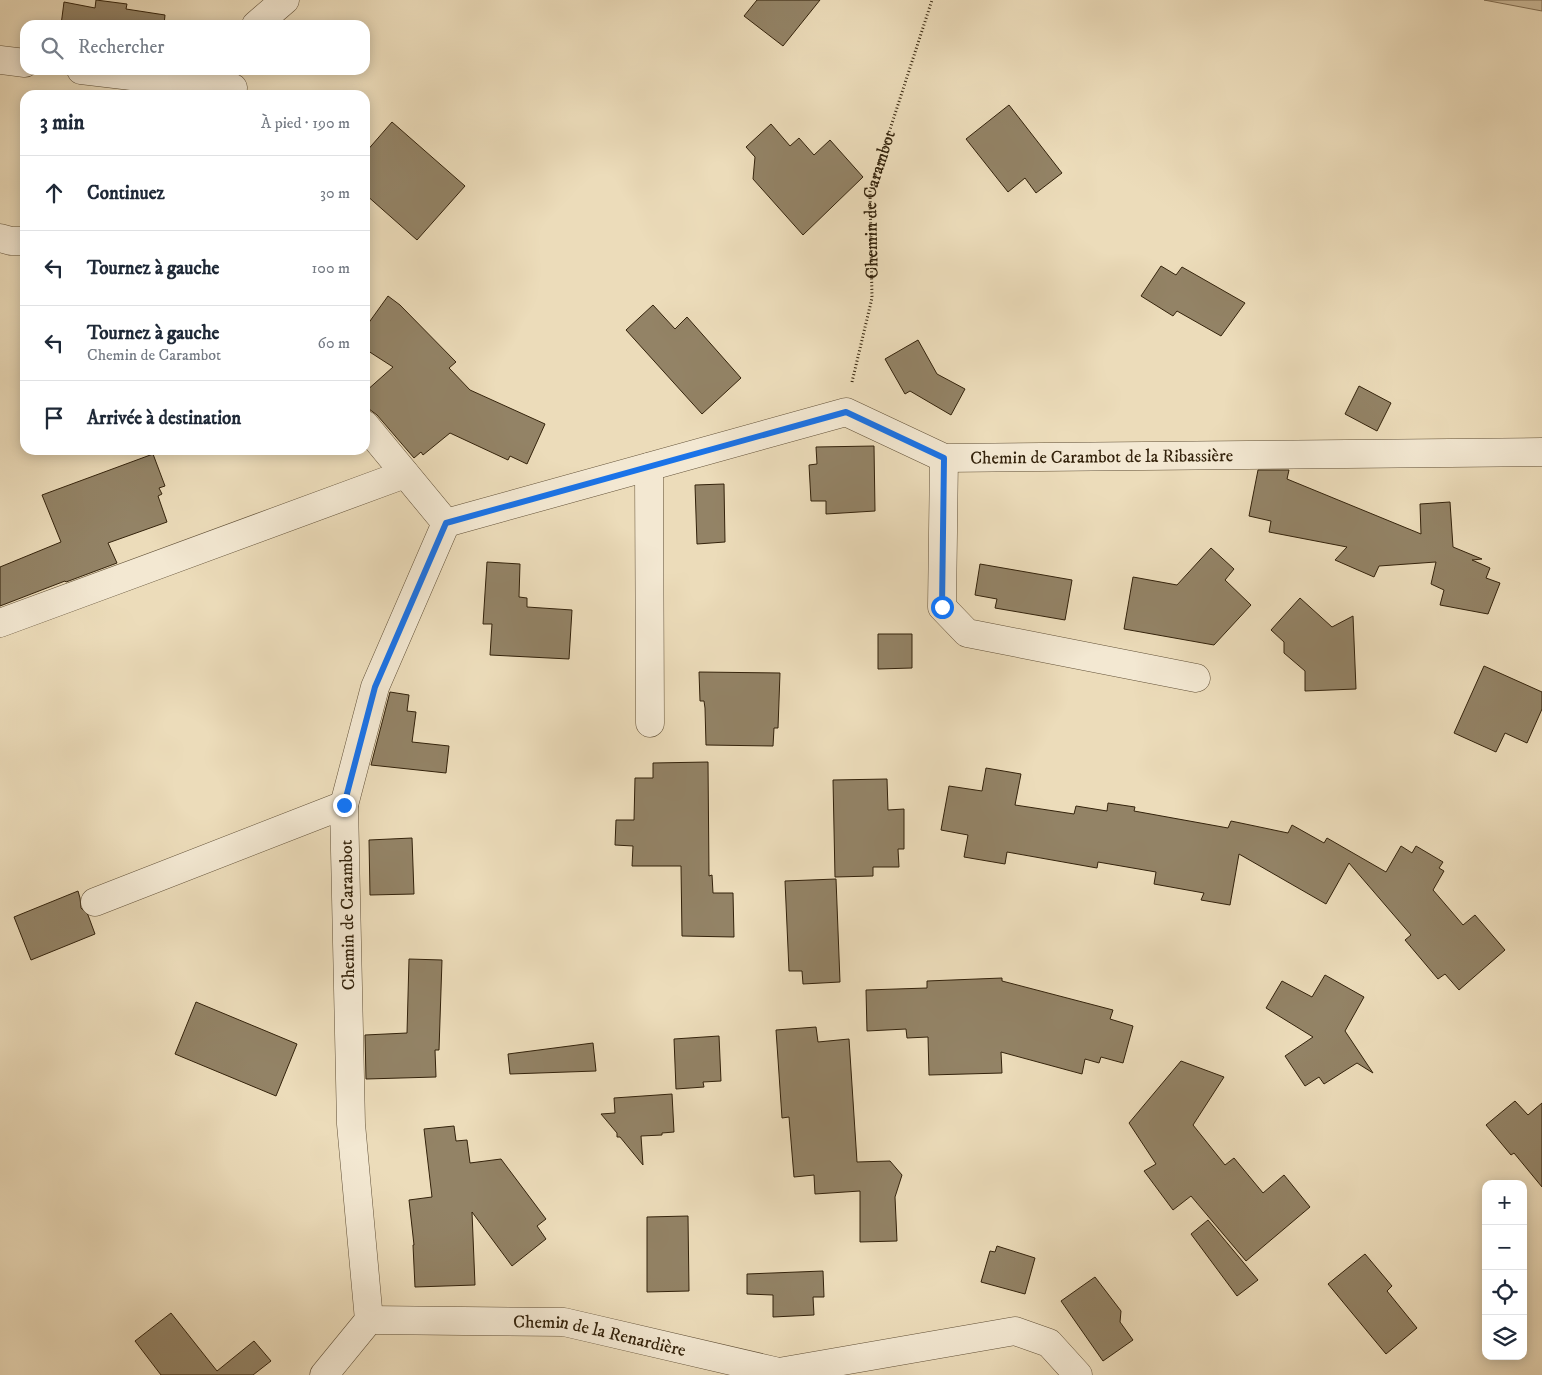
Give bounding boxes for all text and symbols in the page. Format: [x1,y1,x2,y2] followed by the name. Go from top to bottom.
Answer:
[20,20,370,75] search box
[38,34,66,62] icon: search
[78,36,164,59] text: Rechercher
[40,110,85,136] text: 3 min
[261,113,350,133] text: À pied · 190 m
[860,128,901,279] street label: Chemin de Carambot
[40,179,68,207] icon: ahead
[87,182,165,205] text: Continuez
[320,183,350,203] text: 30 m
[40,254,68,282] icon: left
[87,257,219,280] text: Tournez à gauche
[312,258,350,278] text: 100 m
[87,322,219,345] text: Tournez à gauche
[40,329,68,357] icon: left
[318,333,350,353] text: 60 m
[87,345,221,365] text: Chemin de Carambot
[40,404,68,432] icon: arrive
[87,407,241,430] text: Arrivée à destination
[970,445,1233,470] street label: Chemin de Carambot de la Ribassière
[931,596,954,619] route start
[333,794,356,817] route end
[336,839,360,991] street label: Chemin de Carambot
[1482,1180,1527,1360] map controls
[1482,1180,1527,1225] button: +
[1482,1225,1527,1270] button: −
[1482,1270,1527,1315] button: locate
[513,1311,688,1362] street label: Chemin de la Renardière
[1482,1315,1527,1360] button: layers

